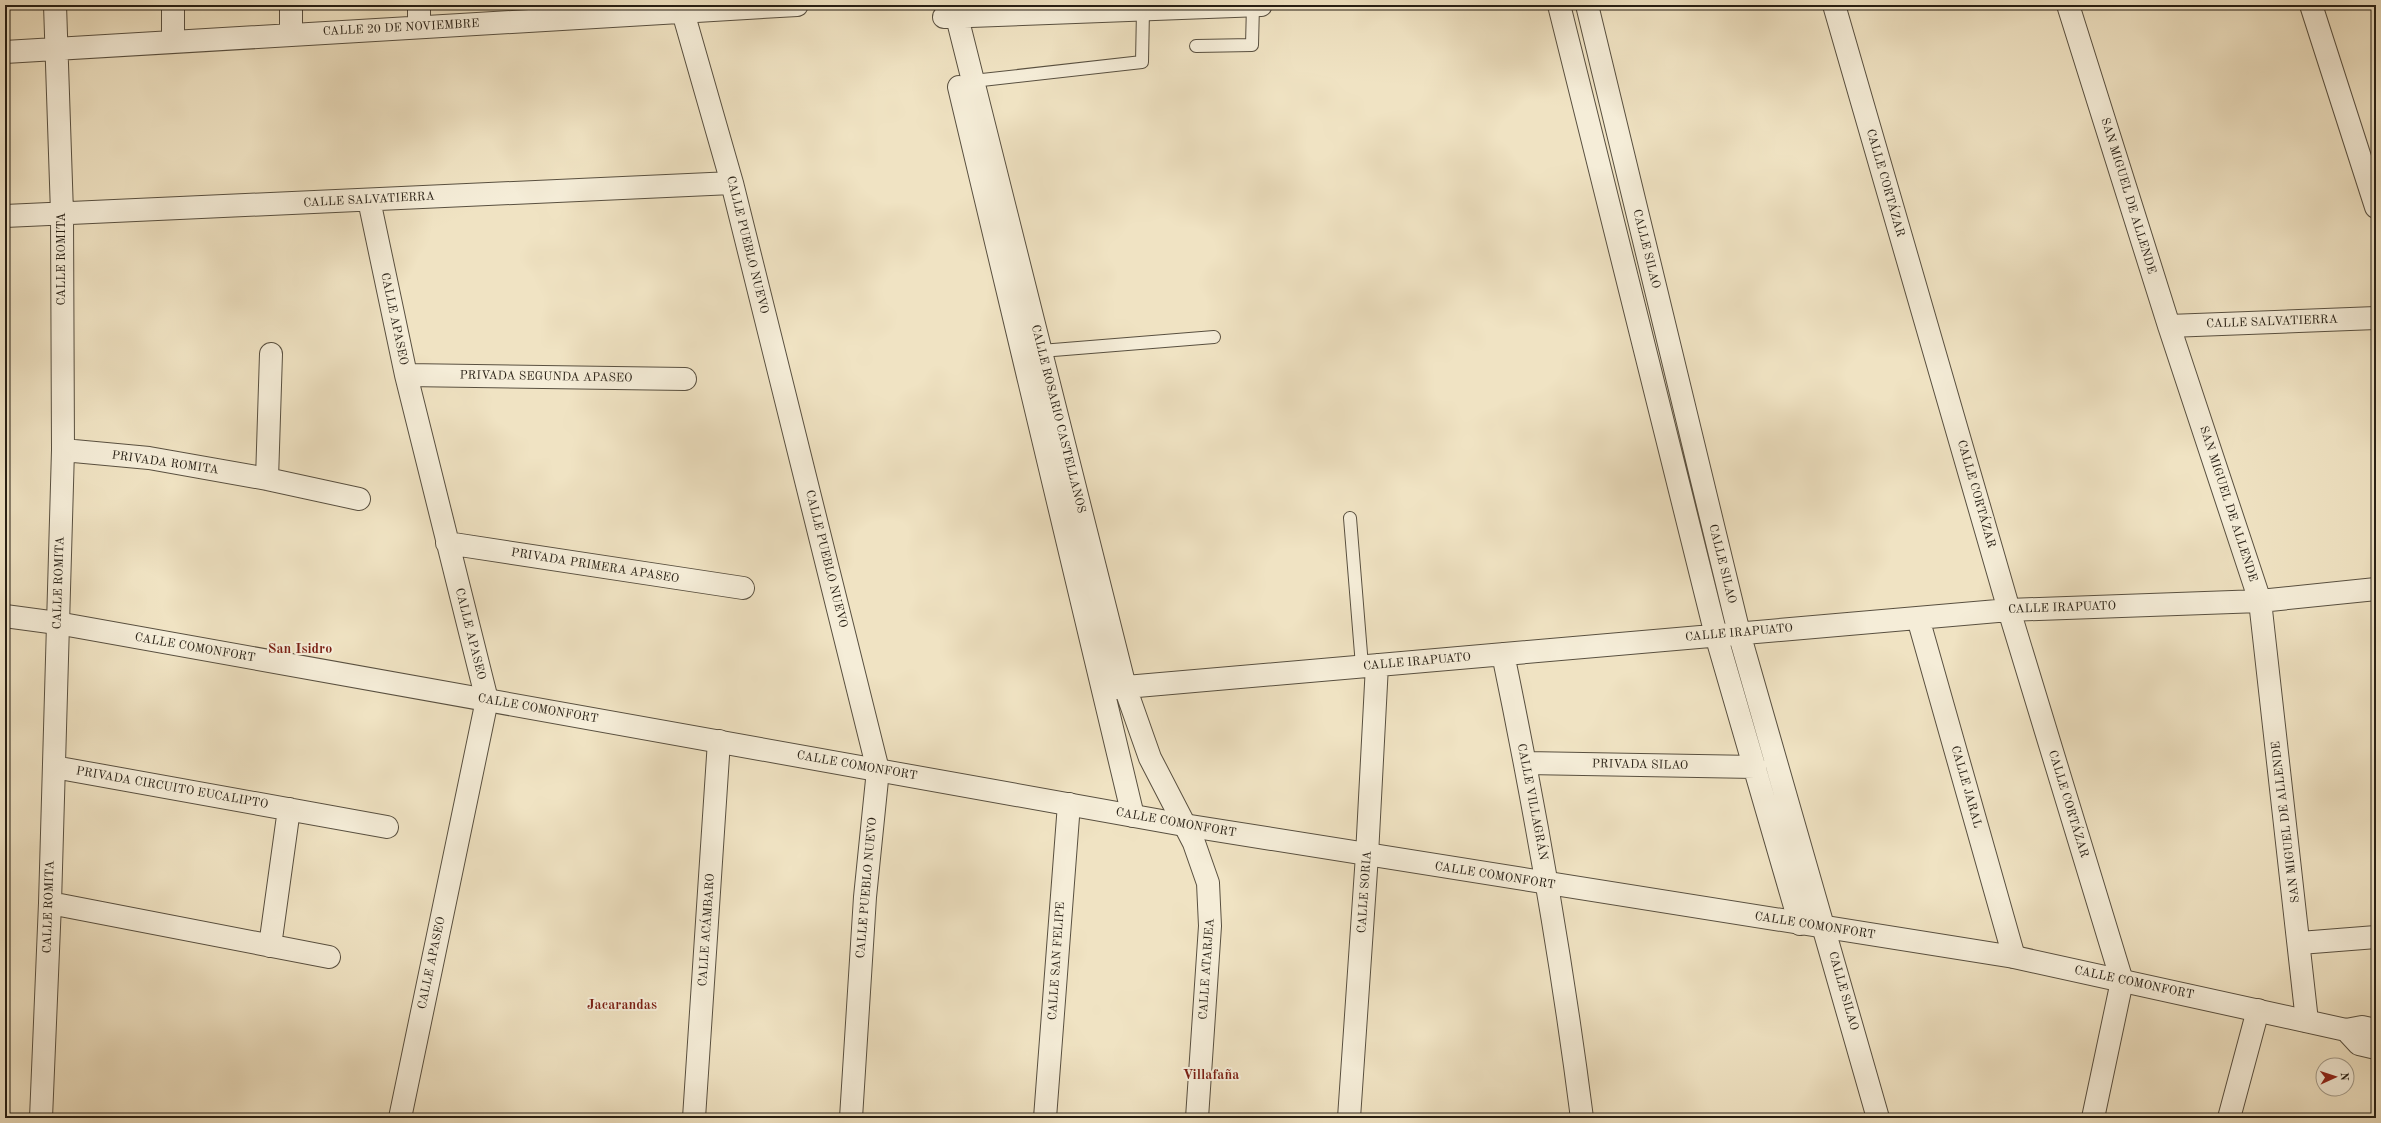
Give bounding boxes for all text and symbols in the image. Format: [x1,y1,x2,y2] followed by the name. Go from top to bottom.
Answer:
[322,18,480,38] street label: CALLE 20 DE NOVIEMBRE
[2098,116,2158,276] street label: SAN MIGUEL DE ALLENDE
[1864,127,1909,239] street label: CALLE CORTÁZAR
[724,175,770,315] street label: CALLE PUEBLO NUEVO
[303,191,435,209] street label: CALLE SALVATIERRA
[1630,208,1662,290] street label: CALLE SILAO
[56,213,68,305] street label: CALLE ROMITA
[378,272,410,366] street label: CALLE APASEO
[2206,314,2338,330] street label: CALLE SALVATIERRA
[1029,323,1087,515] street label: CALLE ROSARIO CASTELLANOS
[459,369,633,385] street label: PRIVADA SEGUNDA APASEO
[2197,425,2259,583] street label: SAN MIGUEL DE ALLENDE
[1955,438,2000,550] street label: CALLE CORTÁZAR
[111,450,219,476] street label: PRIVADA ROMITA
[803,489,849,629] street label: CALLE PUEBLO NUEVO
[1706,523,1738,605] street label: CALLE SILAO
[51,536,67,630] street label: CALLE ROMITA
[510,547,680,585] street label: PRIVADA PRIMERA APASEO
[453,587,487,681] street label: CALLE APASEO
[2008,600,2116,616] street label: CALLE IRAPUATO
[1685,622,1793,644] street label: CALLE IRAPUATO
[134,631,256,665] street label: CALLE COMONFORT
[268,642,332,656] district label: San Isidro
[1363,651,1471,673] street label: CALLE IRAPUATO
[477,692,599,726] street label: CALLE COMONFORT
[2270,740,2302,904] street label: SAN MIGUEL DE ALLENDE
[1515,742,1552,861] street label: CALLE VILLAGRÁN
[1949,744,1983,830] street label: CALLE JARAL
[2046,748,2093,860] street label: CALLE CORTÁZAR
[796,749,918,783] street label: CALLE COMONFORT
[1592,758,1688,772] street label: PRIVADA SILAO
[75,765,269,811] street label: PRIVADA CIRCUITO EUCALIPTO
[1115,806,1237,840] street label: CALLE COMONFORT
[855,817,879,959] street label: CALLE PUEBLO NUEVO
[1356,850,1374,934] street label: CALLE SORIA
[41,860,57,954] street label: CALLE ROMITA
[1434,861,1556,891] street label: CALLE COMONFORT
[694,873,717,987] street label: CALLE ACÁMBARO
[1047,901,1067,1021] street label: CALLE SAN FELIPE
[1754,911,1876,941] street label: CALLE COMONFORT
[416,916,448,1010] street label: CALLE APASEO
[1197,918,1217,1020] street label: CALLE ATARJEA
[1826,950,1860,1032] street label: CALLE SILAO
[2073,964,2195,1002] street label: CALLE COMONFORT
[587,998,657,1012] district label: Jacarandas
[2315,1057,2355,1097] north arrow
[1183,1068,1239,1082] district label: Villafaña
[2338,1072,2349,1082] text: N

